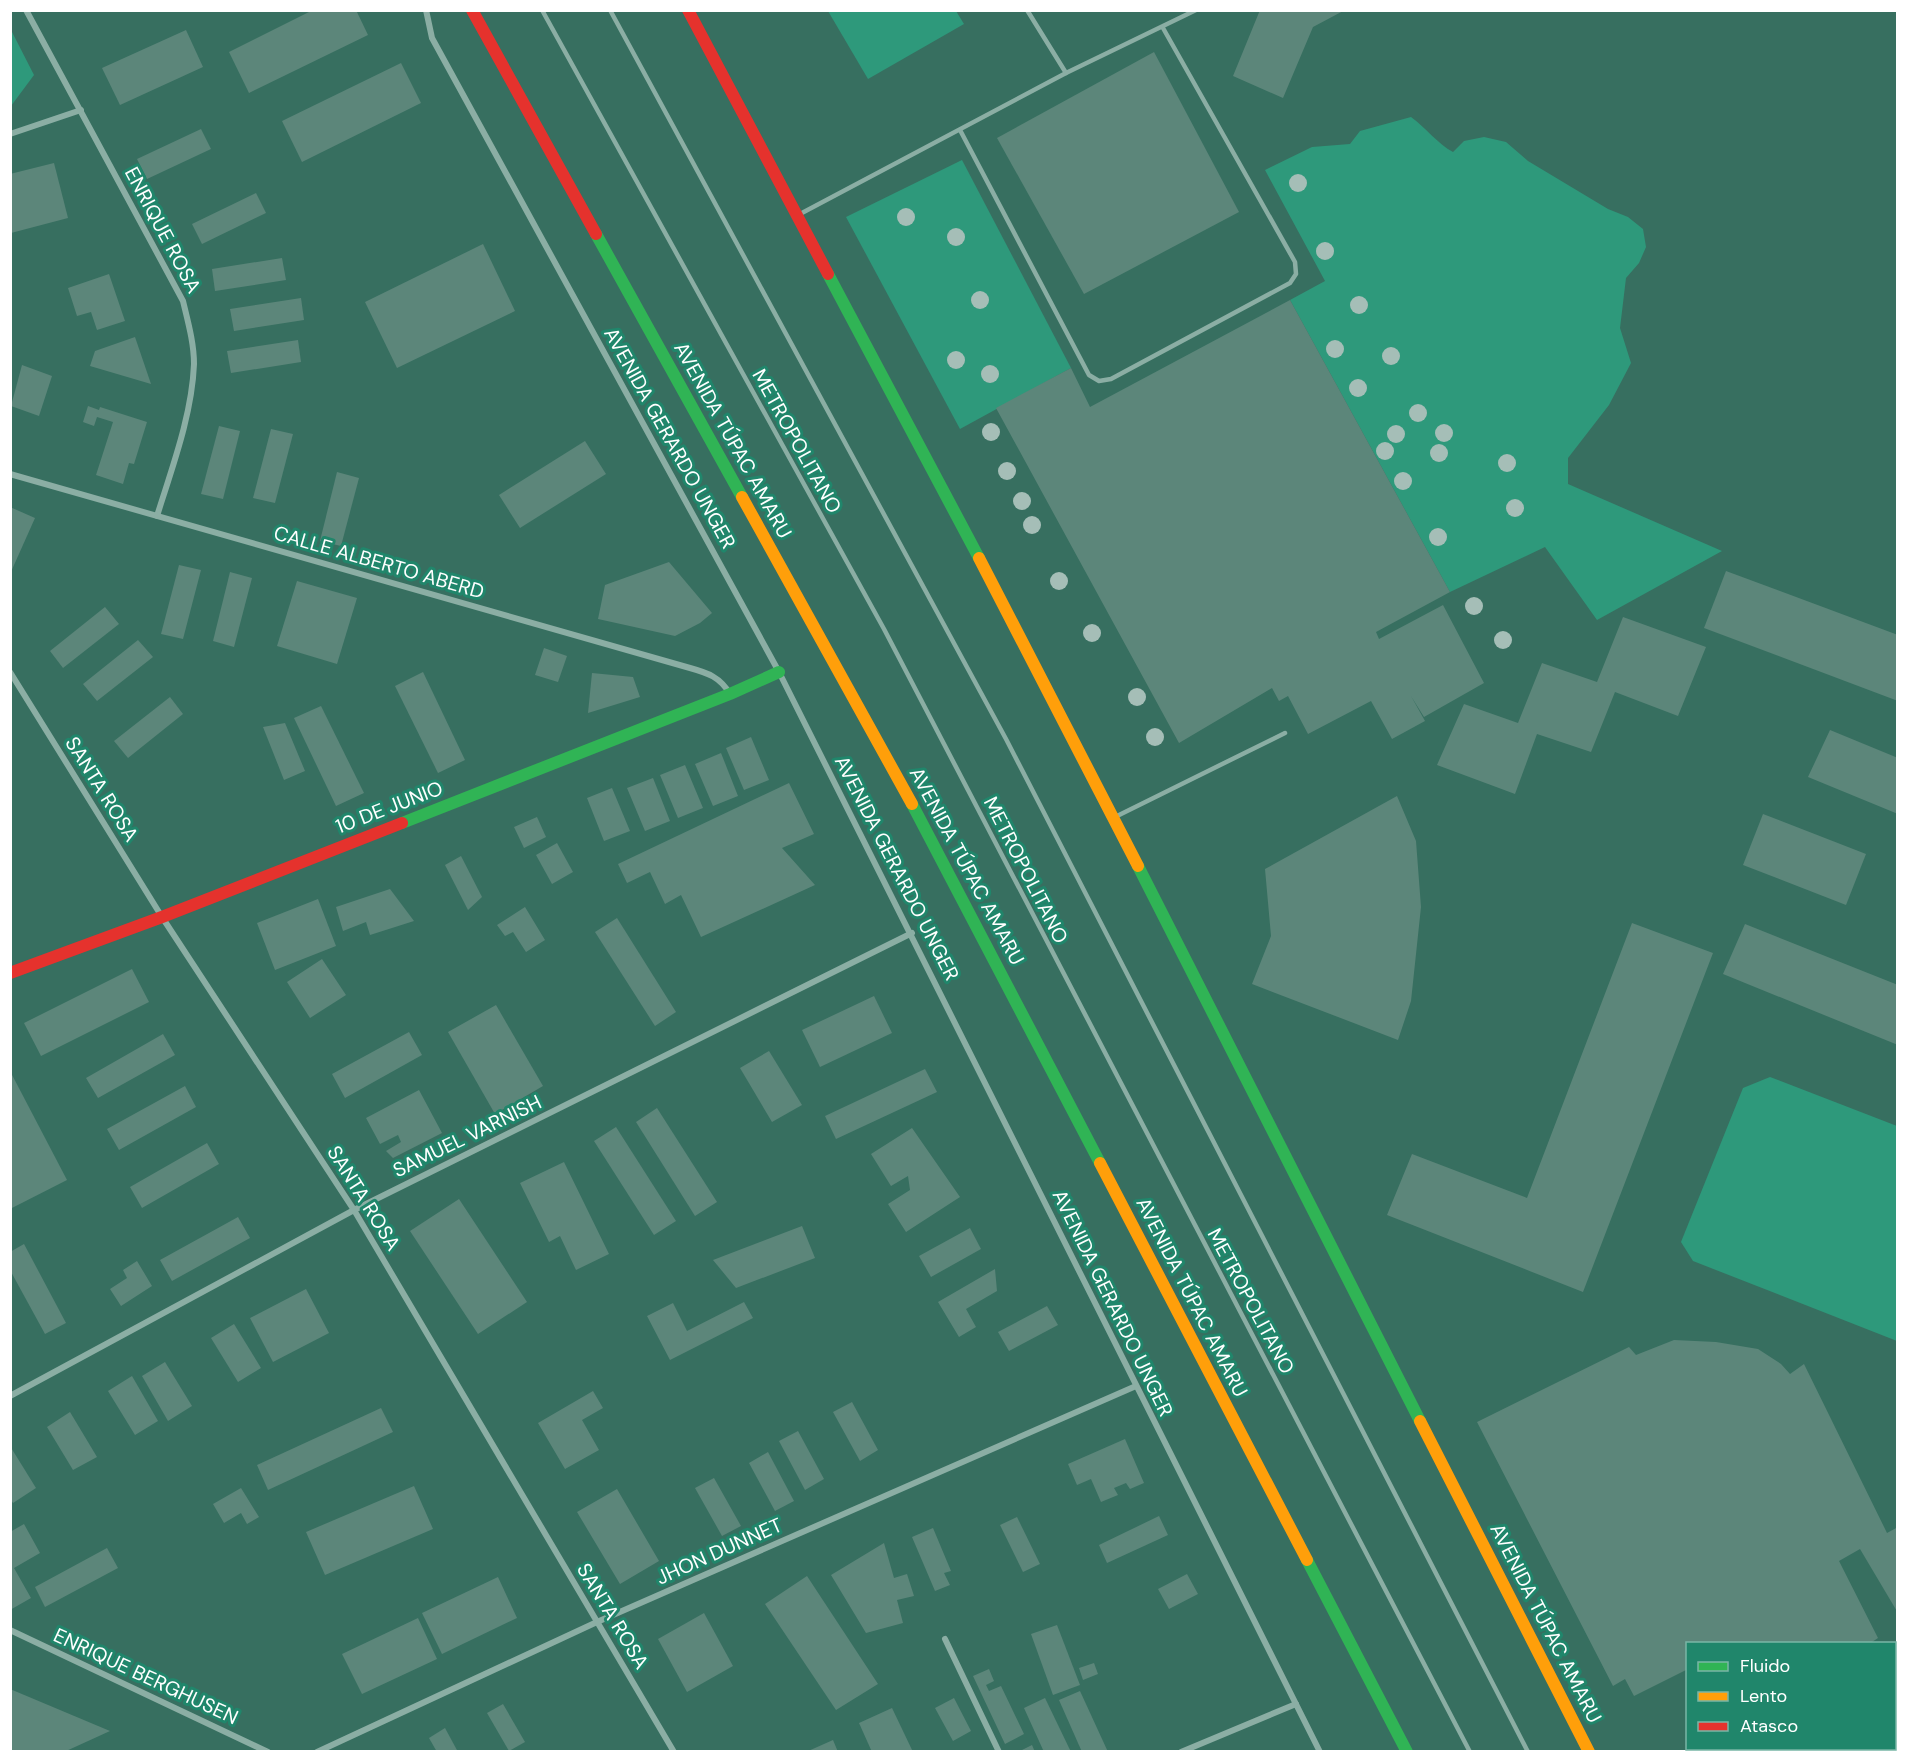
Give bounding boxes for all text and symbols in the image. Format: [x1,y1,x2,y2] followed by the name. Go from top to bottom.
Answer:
[119,162,207,298] street label: ENRIQUE ROSA
[598,323,742,553] street label: AVENIDA GERARDO UNGER
[668,337,798,543] street label: AVENIDA TÚPAC AMARU
[747,364,847,518] street label: METROPOLITANO
[271,520,487,604] street label: CALLE ALBERTO ABERD
[59,732,145,846] street label: SANTA ROSA
[829,751,965,985] street label: AVENIDA GERARDO UNGER
[904,763,1030,969] street label: AVENIDA TÚPAC AMARU
[332,775,446,839] street label: 10 DE JUNIO
[978,792,1074,948] street label: METROPOLITANO
[388,1089,546,1183] street label: SAMUEL VARNISH
[321,1141,407,1255] street label: SANTA ROSA
[1047,1185,1179,1421] street label: AVENIDA GERARDO UNGER
[1130,1193,1254,1401] street label: AVENIDA TÚPAC AMARU
[1202,1224,1300,1378] street label: METROPOLITANO
[652,1512,786,1590] street label: JHON DUNNET
[1484,1519,1608,1727] street label: AVENIDA TÚPAC AMARU
[571,1558,655,1674] street label: SANTA ROSA
[50,1622,242,1730] street label: ENRIQUE BERGHUSEN
[1686,1642,1896,1750] legend
[1740,1654,1790,1678] text: Fluido
[1740,1684,1787,1708] text: Lento
[1740,1714,1798,1738] text: Atasco

